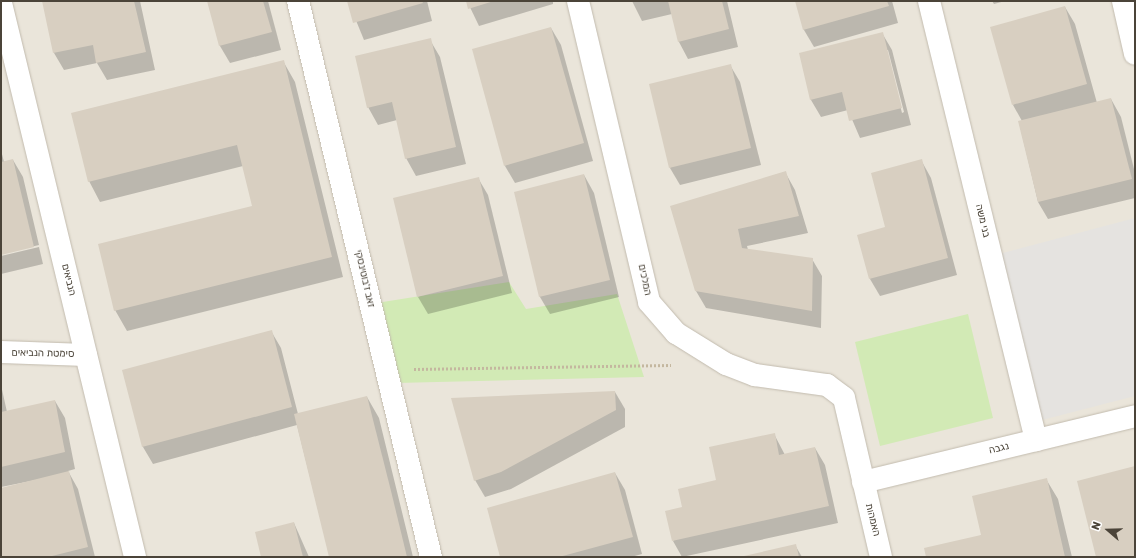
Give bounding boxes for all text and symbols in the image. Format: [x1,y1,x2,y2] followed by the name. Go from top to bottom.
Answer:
[972,203,992,239] street label: בני משה
[352,249,376,309] street label: זאב ז'בוטינסקי
[58,263,78,297] street label: הנביאים
[635,263,653,297] street label: המלכים
[12,347,74,361] street label: סימטת הנביאים
[988,441,1010,457] street label: נגבה
[862,502,882,538] street label: האמהות
[1088,510,1128,550] north arrow
[1089,520,1104,532] text: N

